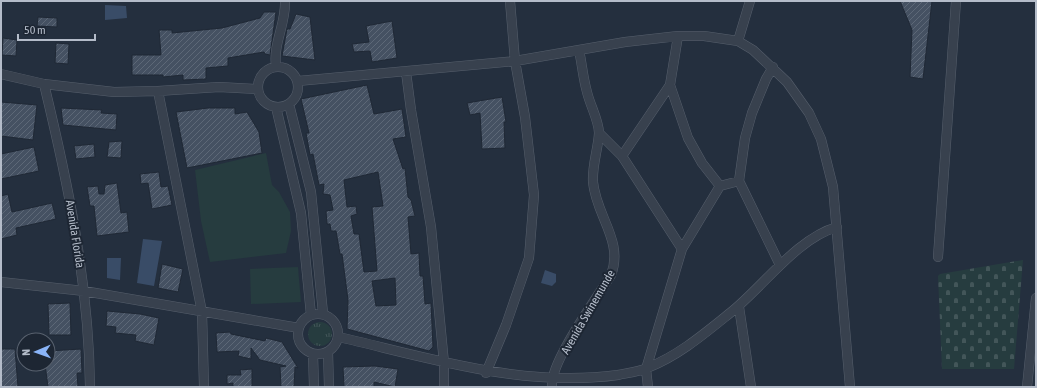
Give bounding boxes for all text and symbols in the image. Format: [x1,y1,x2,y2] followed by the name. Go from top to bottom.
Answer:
[18,16,95,42] scale bar
[24,23,46,37] text: 50 m
[63,199,87,269] street label: Avenida Florida
[558,267,618,357] street label: Avenida Swinemunde
[16,332,56,372] north arrow
[20,349,32,356] text: N

